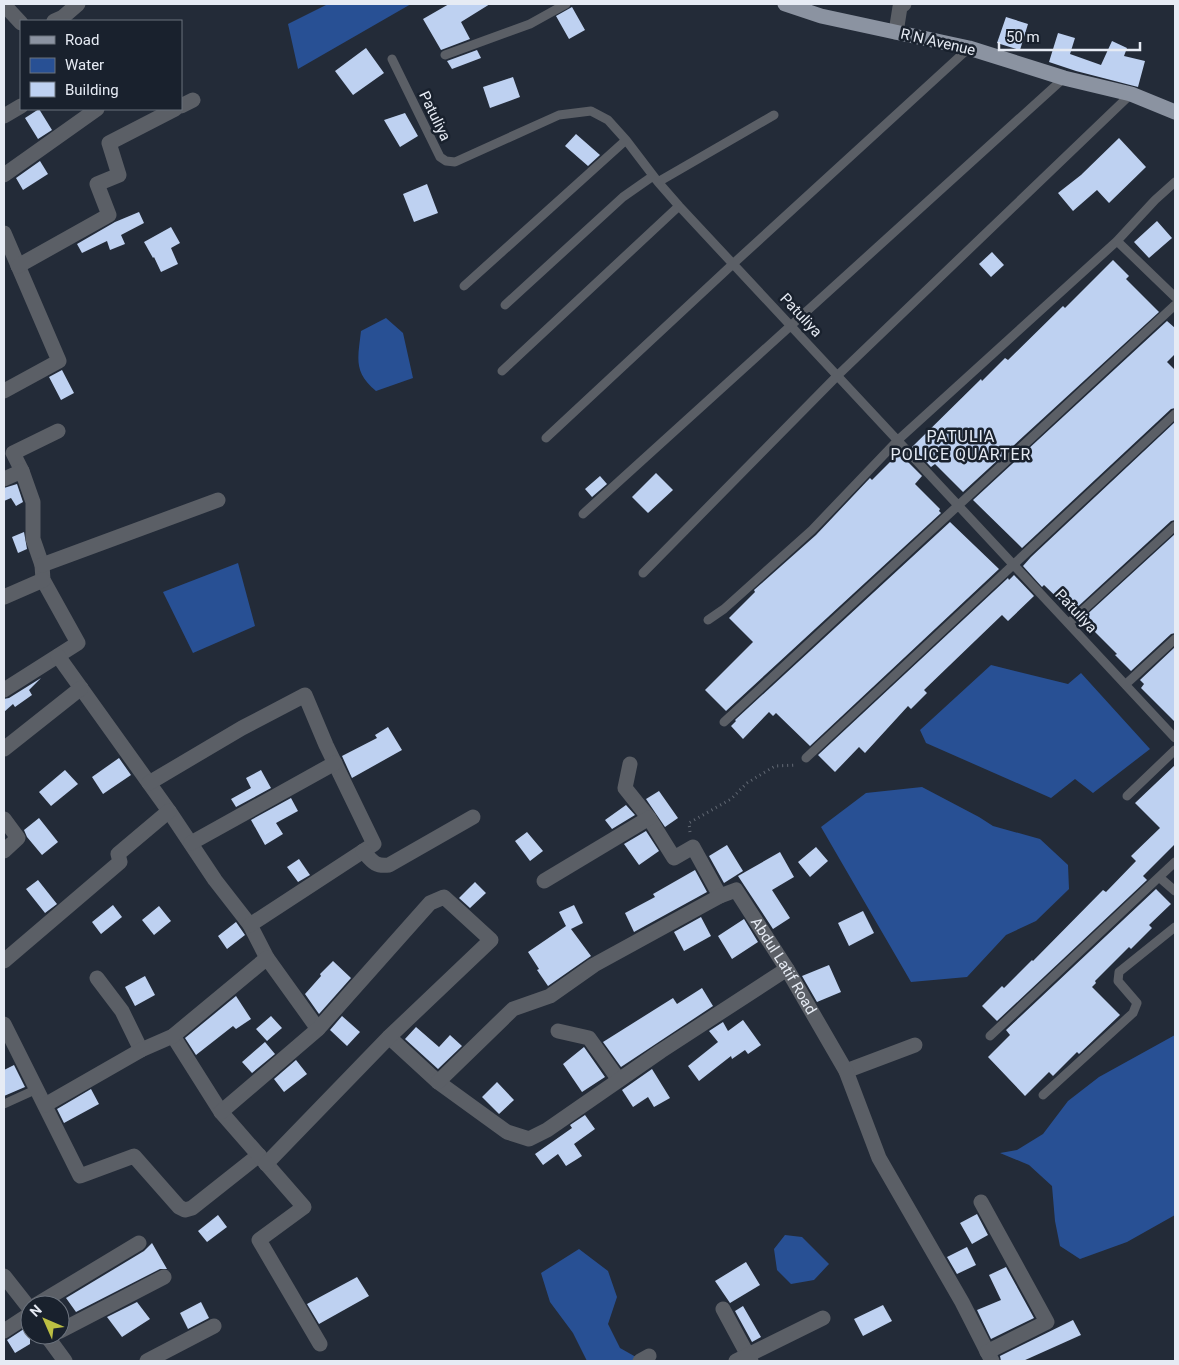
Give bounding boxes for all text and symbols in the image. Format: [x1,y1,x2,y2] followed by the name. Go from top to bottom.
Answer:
[20,20,182,110] legend
[999,20,1140,52] scale bar
[899,25,977,59] street label: R N Avenue
[1006,28,1040,46] text: 50 m
[65,31,99,49] text: Road
[65,56,104,74] text: Water
[65,81,119,99] text: Building
[415,88,455,144] street label: Patuliya
[776,289,826,341] street label: Patuliya
[891,427,1031,464] district label: PATULIA POLICE QUARTER
[1051,585,1101,637] street label: Patuliya
[747,914,820,1018] street label: Abdul Latif Road
[20,1295,70,1345] north arrow
[27,1302,45,1320] text: N

